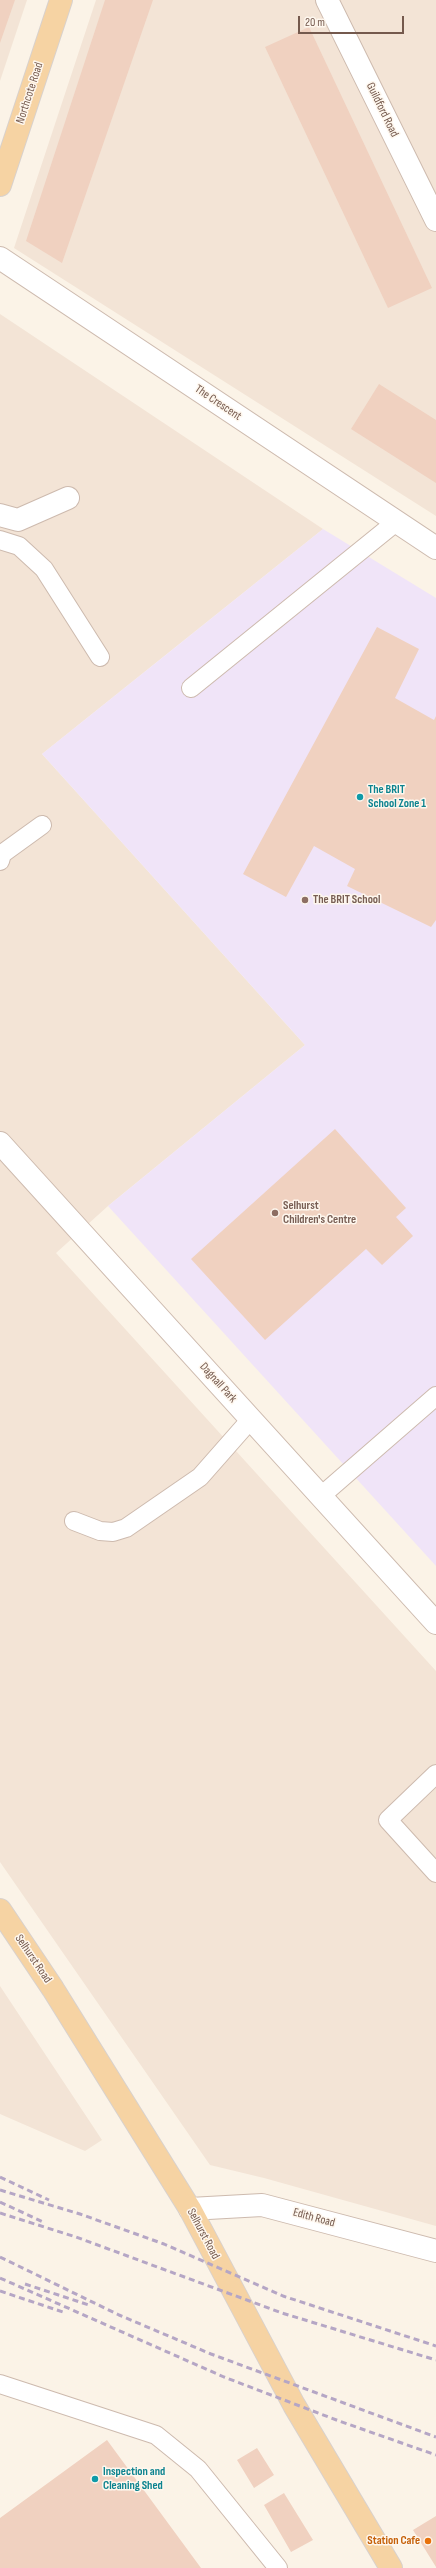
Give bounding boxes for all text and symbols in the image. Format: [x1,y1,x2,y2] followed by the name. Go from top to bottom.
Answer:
[300,8,406,34] scale bar
[305,15,325,30] text: 20 m
[13,61,47,125] street label: Northcote Road
[363,80,401,140] street label: Guildford Road
[192,382,244,424] street label: The Crescent
[368,783,426,811] place label: The BRIT School Zone 1
[355,792,365,802] marker: The BRIT School Zone 1
[313,893,381,907] place label: The BRIT School
[300,895,310,905] marker: The BRIT School
[283,1199,356,1227] place label: Selhurst Children's Centre
[270,1208,280,1218] marker: Selhurst Children's Centre
[196,1360,240,1406] street label: Dagnall Park
[12,1932,54,1986] street label: Selhurst Road
[184,2206,222,2262] street label: Selhurst Road
[291,2206,337,2230] street label: Edith Road
[103,2465,165,2493] place label: Inspection and Cleaning Shed
[90,2474,100,2484] marker: Inspection and Cleaning Shed
[367,2534,420,2548] place label: Station Cafe
[423,2536,433,2546] marker: Station Cafe

